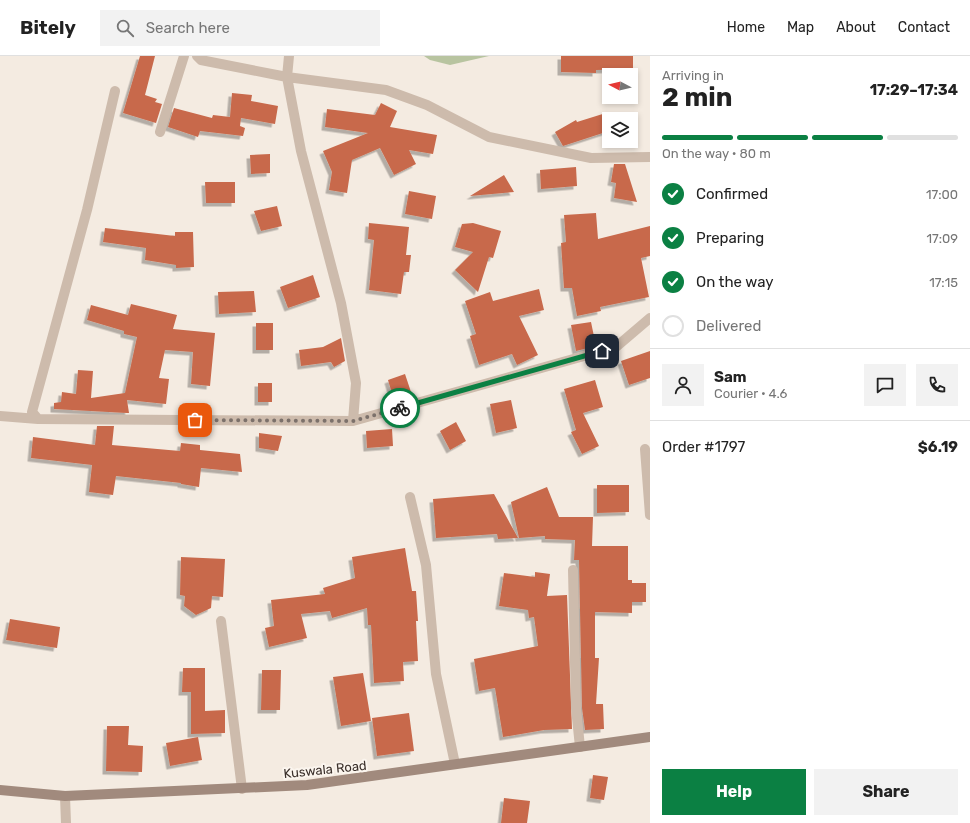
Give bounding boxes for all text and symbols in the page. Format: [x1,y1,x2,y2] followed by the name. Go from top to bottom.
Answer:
[100,10,380,46] search box
[20,16,76,39] text: Bitely
[114,17,136,39] icon: search
[146,19,230,37] text: Search here
[727,19,765,36] text: Home
[787,19,814,36] text: Map
[836,19,876,36] text: About
[898,19,950,36] text: Contact
[602,68,638,104] north arrow
[602,68,638,148] map controls
[662,68,724,83] text: Arriving in
[870,81,958,99] text: 17:29–17:34
[662,82,732,113] text: 2 min
[602,112,638,148] button: layers
[662,146,771,161] text: On the way · 80 m
[662,183,684,205] icon: check
[696,185,768,203] text: Confirmed
[926,187,958,202] text: 17:00
[662,227,684,249] icon: check
[696,229,764,247] text: Preparing
[926,231,958,246] text: 17:09
[662,271,684,293] icon: check
[696,273,774,291] text: On the way
[929,275,958,290] text: 17:15
[696,317,761,335] text: Delivered
[585,334,619,368] pin
[591,340,613,362] icon: home
[662,364,704,406] button: person
[864,364,906,406] button: chat
[916,364,958,406] button: phone
[714,368,747,386] text: Sam
[714,386,787,401] text: Courier · 4.6
[380,388,420,428] courier
[389,397,411,419] icon: bike
[178,403,212,437] pin
[184,409,206,431] icon: bag
[662,438,745,456] text: Order #1797
[918,438,958,456] text: $6.19
[283,758,367,781] street label: Kuswala Road
[662,769,806,815] button: Help
[814,769,958,815] button: Share

